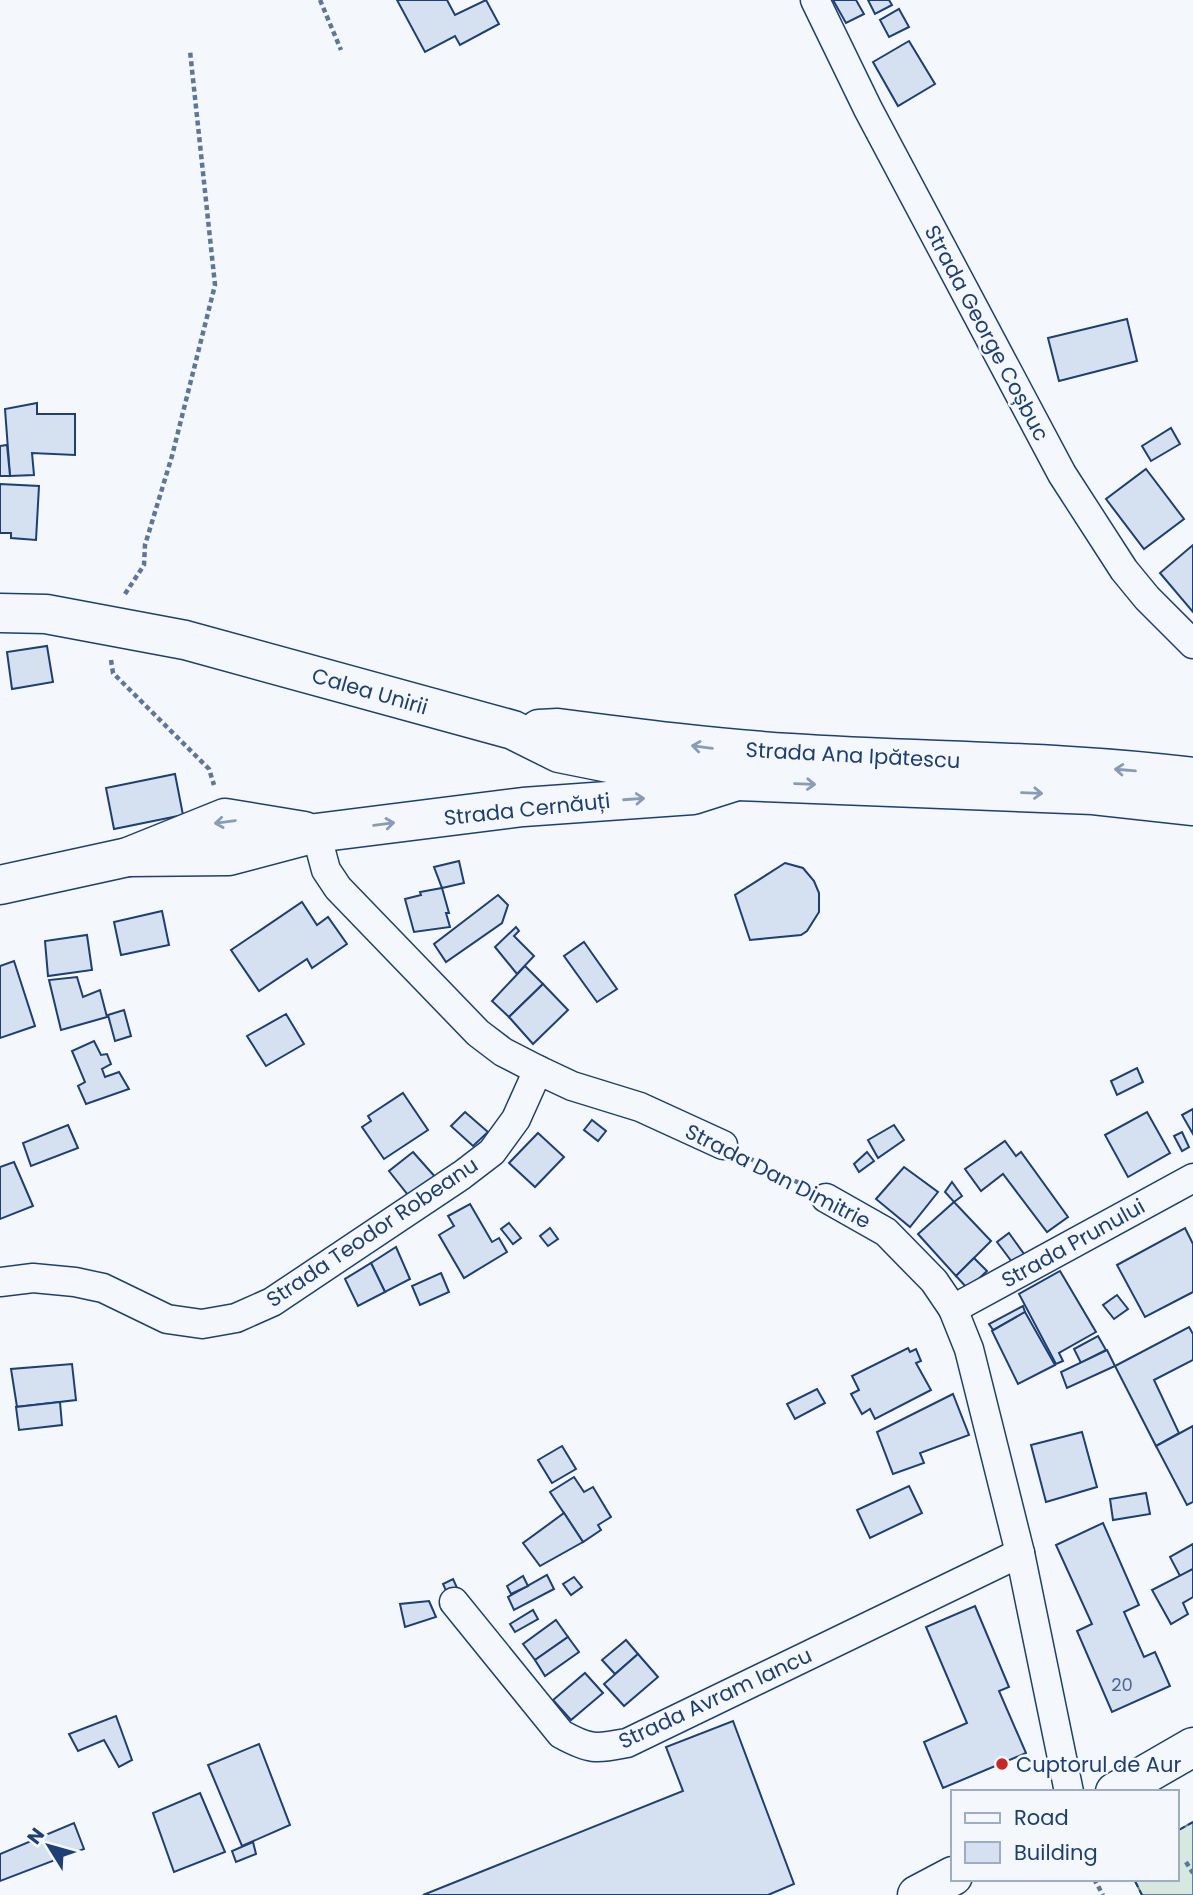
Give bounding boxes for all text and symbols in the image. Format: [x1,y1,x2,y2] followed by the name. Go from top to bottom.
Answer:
[918,220,1056,446] street label: Strada George Coșbuc
[309,661,431,721] street label: Calea Unirii
[745,735,961,775] street label: Strada Ana Ipătescu
[692,740,714,753] one-way arrow
[1114,763,1137,776] one-way arrow
[793,777,816,790] one-way arrow
[442,786,612,832] street label: Strada Cernăuți
[1020,786,1043,799] one-way arrow
[623,792,645,805] one-way arrow
[214,815,236,828] one-way arrow
[372,818,395,831] one-way arrow
[680,1117,876,1235] street label: Strada Dan Dimitrie
[261,1150,483,1314] street label: Strada Teodor Robeanu
[996,1192,1150,1294] street label: Strada Prunului
[614,1640,816,1756] street label: Strada Avram Iancu
[1111,1672,1133,1697] house number: 20
[1016,1750,1181,1779] place label: Cuptorul de Aur
[994,1756,1010,1772] marker: Cuptorul de Aur
[951,1790,1179,1881] legend
[1014,1803,1069,1832] text: Road
[14,1811,84,1881] north arrow
[21,1822,51,1850] text: N
[1014,1838,1098,1867] text: Building

